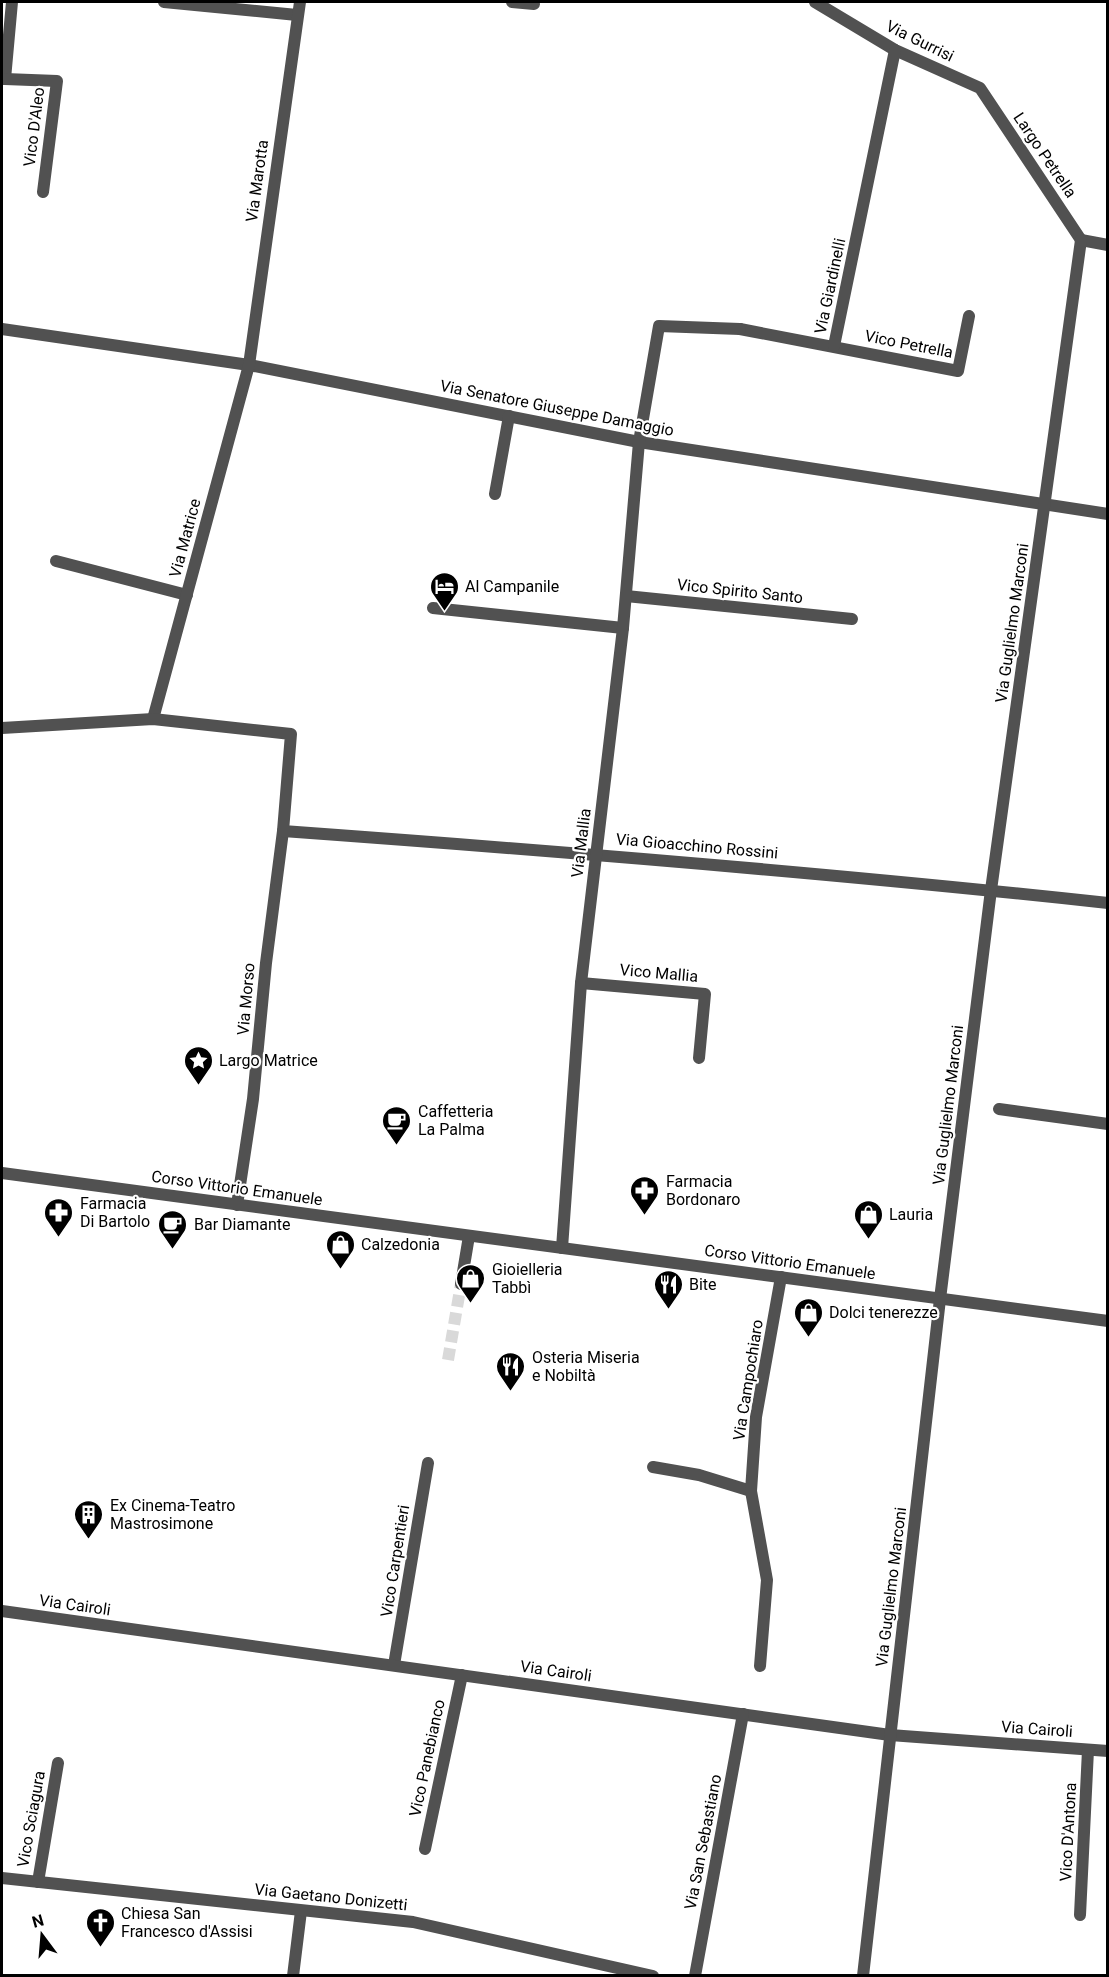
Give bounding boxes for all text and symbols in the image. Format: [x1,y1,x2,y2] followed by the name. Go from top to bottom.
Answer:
[883,16,957,66] street label: Via Gurrisi
[20,86,48,168] street label: Vico D'Aleo
[1010,109,1080,201] street label: Largo Petrella
[242,139,272,223] street label: Via Marotta
[811,236,849,336] street label: Via Giardinelli
[863,326,955,362] street label: Vico Petrella
[438,376,676,440] street label: Via Senatore Giuseppe Damaggio
[165,497,205,579] street label: Via Matrice
[991,542,1033,704] street label: Via Guglielmo Marconi
[428,570,460,612] hotel icon: Al Campanile
[676,575,804,607] street label: Vico Spirito Santo
[465,577,559,596] place label: Al Campanile
[567,807,595,879] street label: Via Mallia
[615,829,779,863] street label: Via Gioacchino Rossini
[619,960,699,986] street label: Vico Mallia
[233,962,259,1036] street label: Via Morso
[929,1024,967,1186] street label: Via Guglielmo Marconi
[182,1044,214,1086] place icon: Largo Matrice
[219,1051,318,1070] place label: Largo Matrice
[418,1102,494,1139] place label: Caffetteria La Palma
[381,1104,413,1146] cafe icon: Caffetteria La Palma
[150,1167,324,1209] street label: Corso Vittorio Emanuele
[666,1172,740,1209] place label: Farmacia Bordonaro
[629,1174,661,1216] pharmacy icon: Farmacia Bordonaro
[80,1194,150,1231] place label: Farmacia Di Bartolo
[43,1196,75,1238] pharmacy icon: Farmacia Di Bartolo
[852,1198,884,1240] shop icon: Lauria
[889,1205,933,1224] place label: Lauria
[157,1208,189,1250] cafe icon: Bar Diamante
[194,1215,290,1234] place label: Bar Diamante
[324,1228,356,1270] shop icon: Calzedonia
[361,1235,440,1254] place label: Calzedonia
[703,1241,877,1283] street label: Corso Vittorio Emanuele
[492,1260,563,1297] place label: Gioielleria Tabbì
[455,1262,487,1304] shop icon: Gioielleria Tabbì
[652,1268,684,1310] restaurant icon: Bite
[689,1275,717,1294] place label: Bite
[792,1296,824,1338] shop icon: Dolci tenerezze
[829,1303,938,1322] place label: Dolci tenerezze
[729,1318,767,1442] street label: Via Campochiaro
[532,1348,640,1385] place label: Osteria Miseria e Nobiltà
[495,1350,527,1392] restaurant icon: Osteria Miseria e Nobiltà
[110,1496,235,1533] place label: Ex Cinema-Teatro Mastrosimone
[73,1498,105,1540] building icon: Ex Cinema-Teatro Mastrosimone
[377,1504,413,1618] street label: Vico Carpentieri
[872,1506,910,1668] street label: Via Guglielmo Marconi
[38,1591,112,1619] street label: Via Cairoli
[519,1657,593,1685] street label: Via Cairoli
[405,1698,449,1818] street label: Vico Panebianco
[1000,1717,1074,1741] street label: Via Cairoli
[13,1769,49,1869] street label: Vico Sciagura
[681,1773,725,1911] street label: Via San Sebastiano
[1056,1782,1080,1882] street label: Vico D'Antona
[254,1880,408,1914] street label: Via Gaetano Donizetti
[121,1904,253,1941] place label: Chiesa San Francesco d'Assisi
[12,1905,72,1965] north arrow
[84,1906,116,1948] church icon: Chiesa San Francesco d'Assisi
[30,1910,46,1932] text: N

